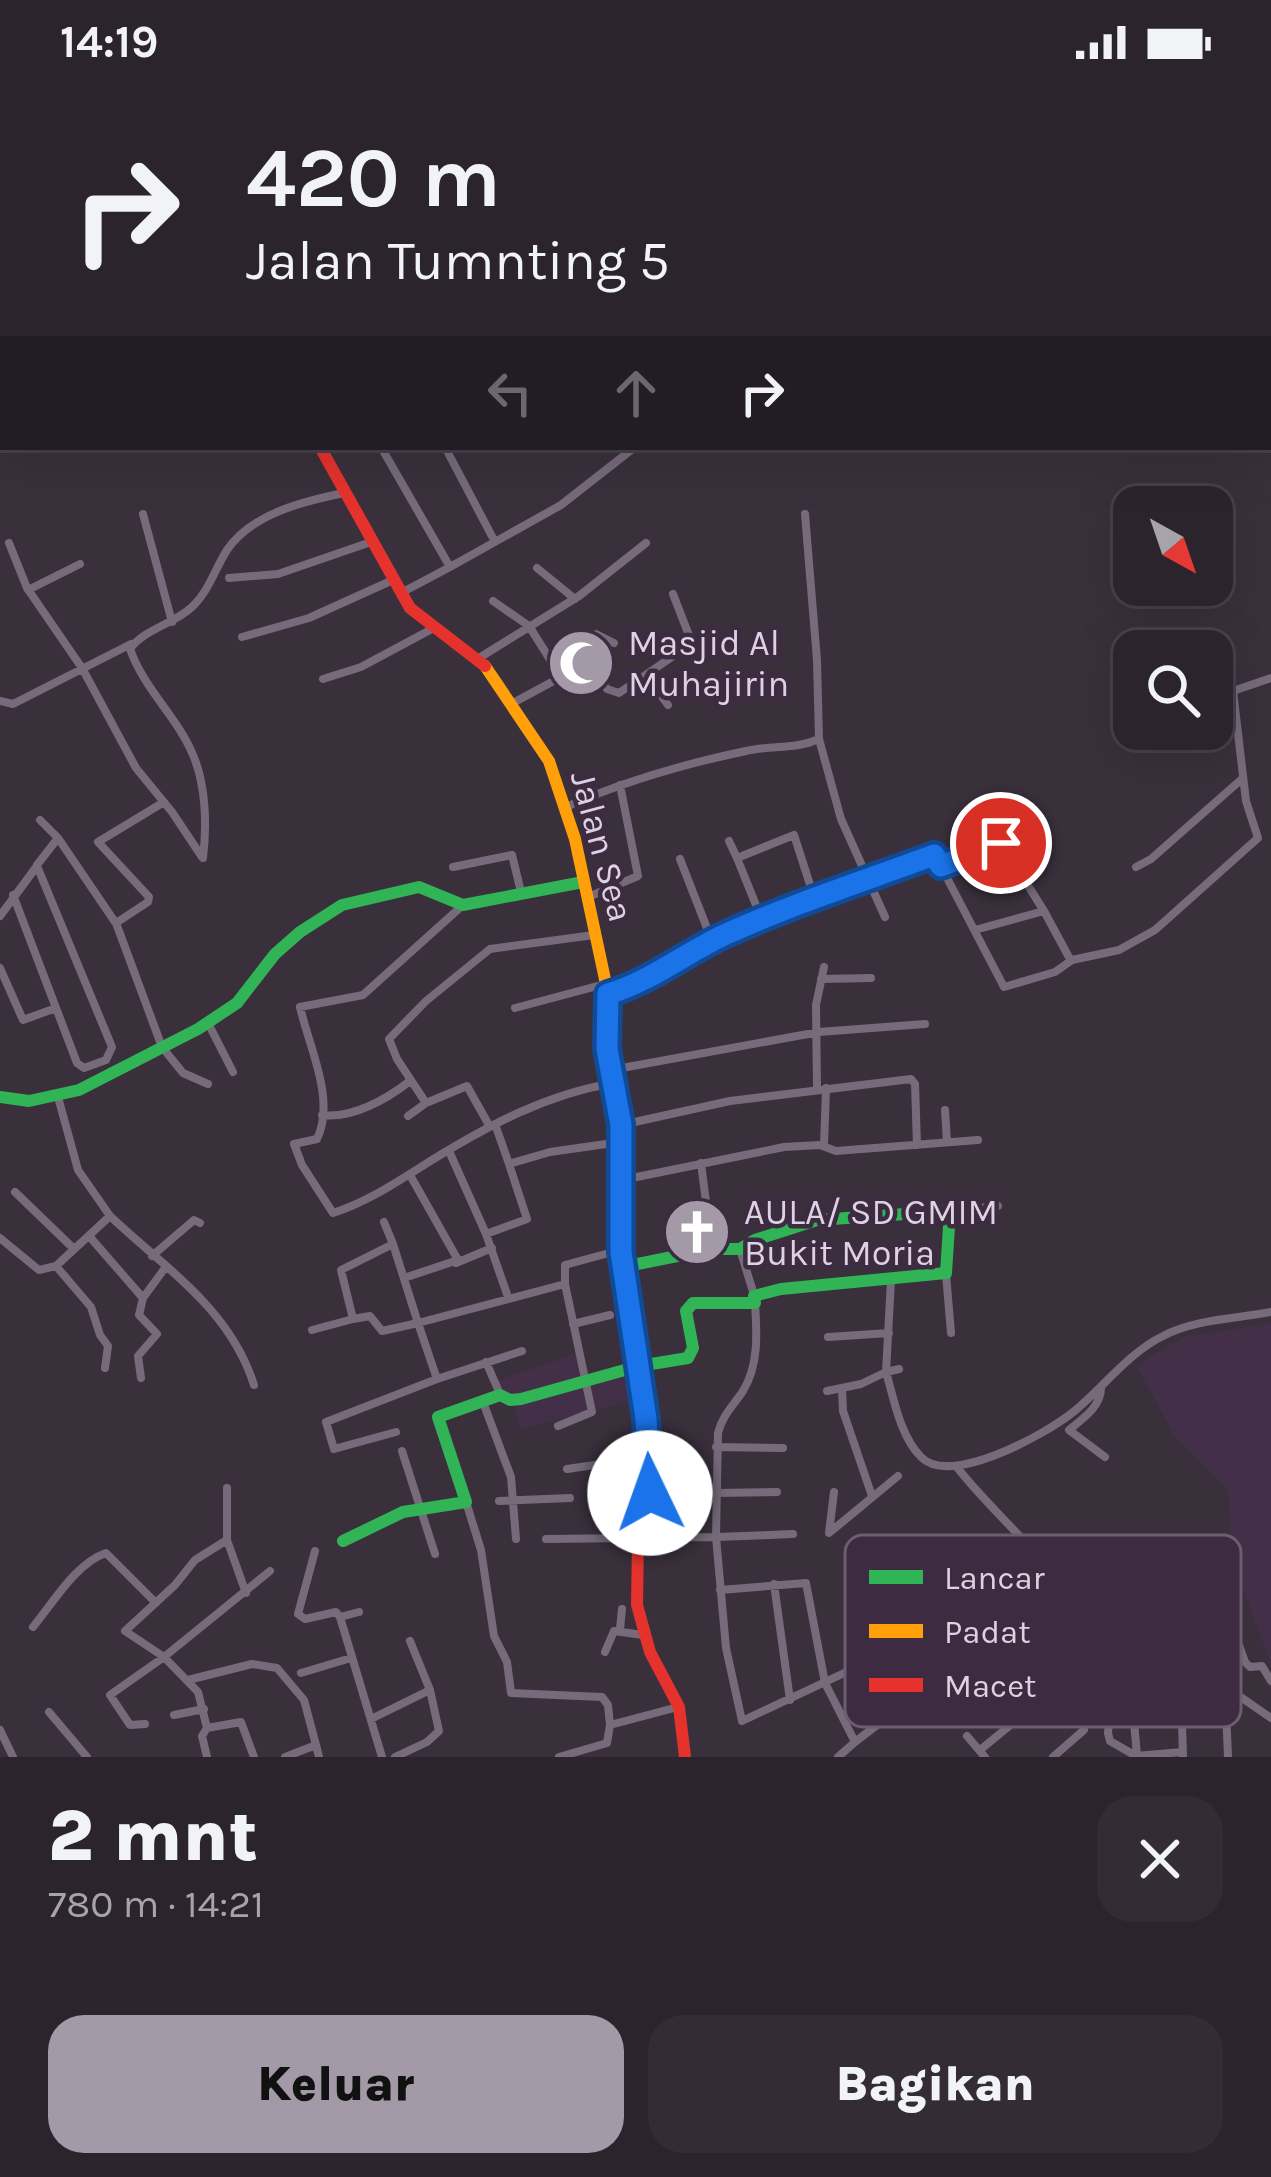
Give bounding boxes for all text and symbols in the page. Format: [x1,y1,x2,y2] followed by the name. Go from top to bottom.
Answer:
[60,16,158,68] text: 14:19
[246,129,501,227] text: 420 m
[48,132,204,288] icon: right
[246,229,670,293] text: Jalan Tumnting 5
[477,360,543,426] icon: left
[603,360,669,426] icon: ahead
[729,360,795,426] icon: right
[1113,486,1233,606] north arrow
[1113,486,1233,750] map controls
[628,622,789,705] place label: Masjid Al Muhajirin
[546,628,616,698] mosque icon: Masjid Al Muhajirin
[1113,630,1233,750] button: search
[562,766,642,926] street label: Jalan Sea
[950,792,1052,894] pin
[968,810,1034,876] icon: arrive
[744,1191,998,1274] place label: AULA/ SD GMIM Bukit Moria
[662,1197,732,1267] church icon: AULA/ SD GMIM Bukit Moria
[587,1430,713,1556] position arrow
[845,1535,1241,1727] legend
[944,1559,1045,1597] text: Lancar
[944,1613,1031,1651] text: Padat
[944,1667,1037,1705] text: Macet
[48,1794,258,1878] text: 2 mnt
[1097,1796,1223,1922] button: close
[48,1881,264,1927] text: 780 m · 14:21
[48,2015,624,2153] button: Keluar
[648,2015,1223,2153] button: Bagikan

